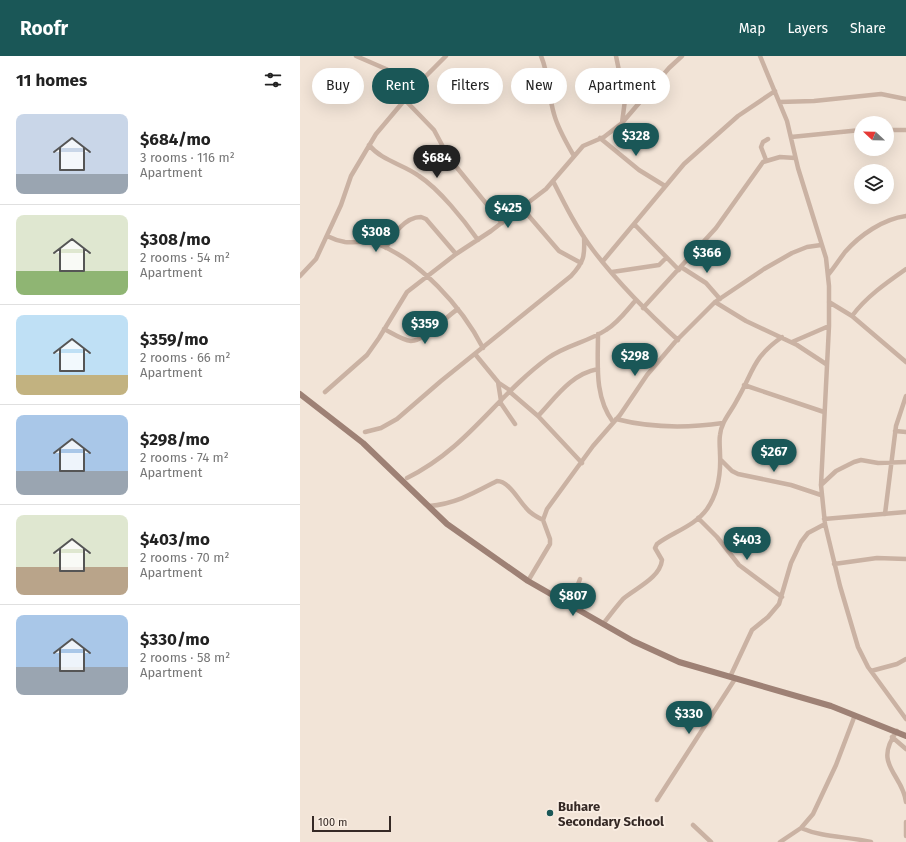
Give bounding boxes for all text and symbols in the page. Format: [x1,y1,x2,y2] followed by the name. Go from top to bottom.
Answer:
[20,17,68,40] text: Roofr
[739,20,765,37] text: Map
[787,20,828,37] text: Layers
[850,20,886,37] text: Share
[312,68,364,104] chip: Buy
[372,68,429,104] chip: Rent
[437,68,503,104] chip: Filters
[511,68,567,104] chip: New
[575,68,670,104] chip: Apartment
[262,69,284,91] icon: filters
[16,70,87,91] text: 11 homes
[854,116,894,156] north arrow
[854,116,894,204] map controls
[612,123,660,157] pin: $328
[622,128,650,143] text: $328
[140,129,211,150] text: $684/mo
[48,130,96,178] icon: home
[413,145,461,179] pin: $684
[140,150,235,165] text: 3 rooms · 116 m²
[422,150,452,165] text: $684
[854,164,894,204] button: layers
[140,165,202,180] text: Apartment
[484,195,532,229] pin: $425
[494,200,522,215] text: $425
[352,219,400,253] pin: $308
[361,224,391,239] text: $308
[140,229,211,250] text: $308/mo
[48,231,96,279] icon: home
[683,240,731,274] pin: $366
[693,245,721,260] text: $366
[140,250,230,265] text: 2 rooms · 54 m²
[140,265,202,280] text: Apartment
[401,311,449,345] pin: $359
[411,316,439,331] text: $359
[140,329,209,350] text: $359/mo
[48,331,96,379] icon: home
[611,343,659,377] pin: $298
[621,348,649,363] text: $298
[140,350,231,365] text: 2 rooms · 66 m²
[140,365,202,380] text: Apartment
[140,429,210,450] text: $298/mo
[48,431,96,479] icon: home
[750,439,798,473] pin: $267
[761,444,787,459] text: $267
[140,450,229,465] text: 2 rooms · 74 m²
[140,465,202,480] text: Apartment
[723,527,771,561] pin: $403
[140,529,210,550] text: $403/mo
[48,531,96,579] icon: home
[733,532,761,547] text: $403
[140,550,230,565] text: 2 rooms · 70 m²
[140,565,202,580] text: Apartment
[549,583,597,617] pin: $807
[559,588,587,603] text: $807
[140,629,210,650] text: $330/mo
[48,631,96,679] icon: home
[140,650,230,665] text: 2 rooms · 58 m²
[140,665,202,680] text: Apartment
[665,701,713,735] pin: $330
[675,706,703,721] text: $330
[558,799,664,829] place label: Buhare Secondary School
[545,808,555,818] marker: Buhare Secondary School
[312,814,391,833] scale bar
[318,816,347,829] text: 100 m

